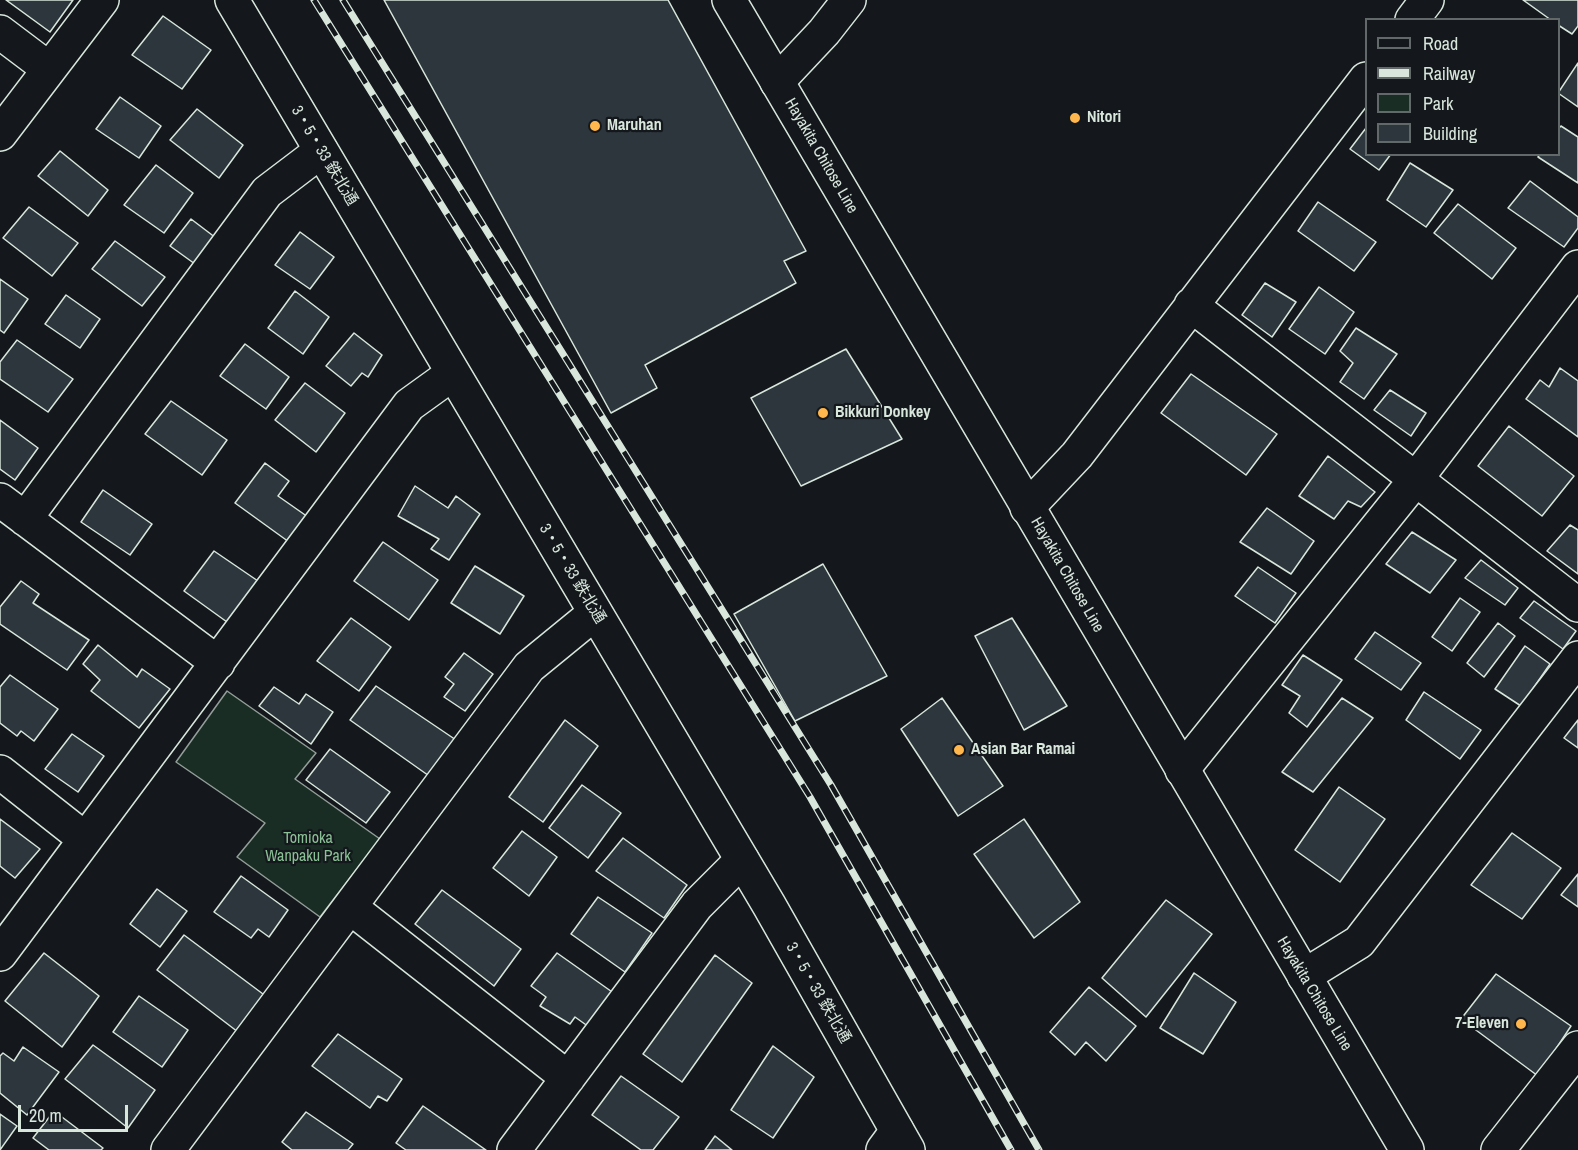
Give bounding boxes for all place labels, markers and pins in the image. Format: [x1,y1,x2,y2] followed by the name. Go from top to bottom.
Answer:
[1087,108,1121,128] place label: Nitori
[1068,111,1082,125] marker: Nitori
[607,116,662,136] place label: Maruhan
[588,119,602,133] marker: Maruhan
[835,403,931,423] place label: Bikkuri Donkey
[816,406,830,420] marker: Bikkuri Donkey
[971,740,1075,760] place label: Asian Bar Ramai
[952,743,966,757] marker: Asian Bar Ramai
[1455,1014,1509,1034] place label: 7-Eleven
[1514,1017,1528,1031] marker: 7-Eleven

